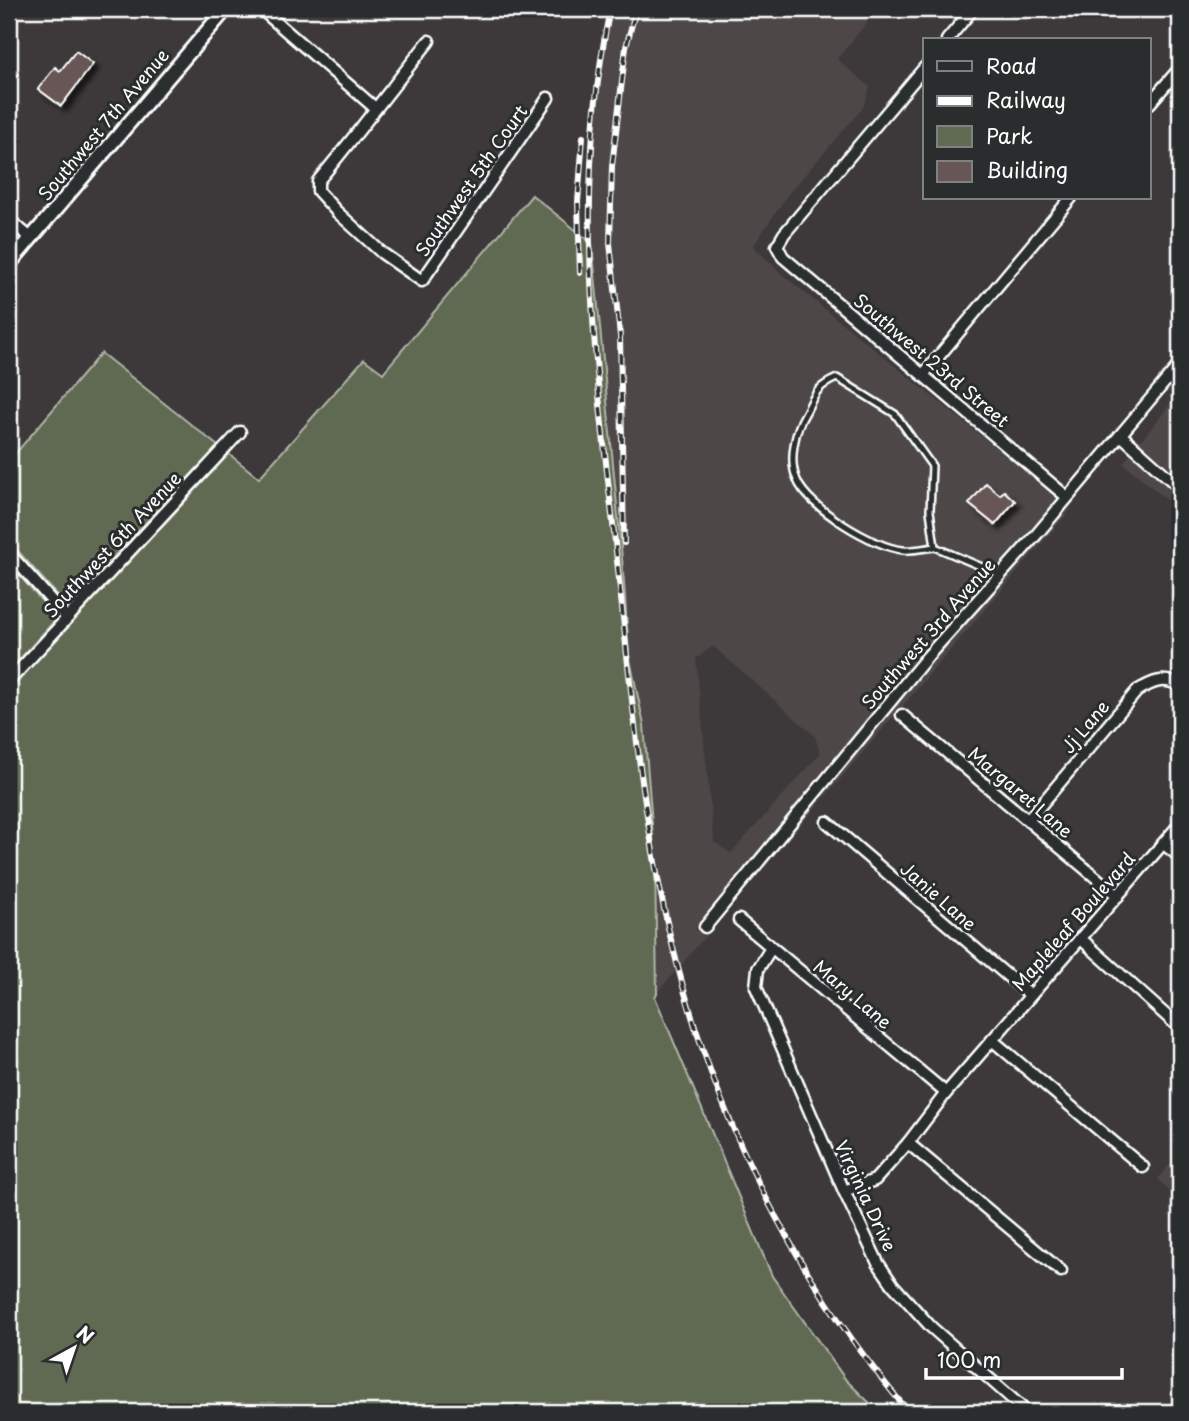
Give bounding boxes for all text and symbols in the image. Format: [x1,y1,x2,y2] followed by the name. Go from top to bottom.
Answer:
[923,38,1150,200] legend
[31,42,175,206] street label: Southwest 7th Avenue
[986,49,1037,81] text: Road
[986,83,1066,115] text: Railway
[408,99,533,261] street label: Southwest 5th Court
[986,119,1033,151] text: Park
[986,153,1068,185] text: Building
[848,287,1016,433] street label: Southwest 23rd Street
[37,465,187,623] street label: Southwest 6th Avenue
[855,551,1001,714] street label: Southwest 3rd Avenue
[1054,693,1115,759] street label: Jj Lane
[963,740,1079,844] street label: Margaret Lane
[1005,846,1141,996] street label: Mapleleaf Boulevard
[895,855,983,937] street label: Janie Lane
[808,953,898,1035] street label: Mary Lane
[829,1135,904,1255] street label: Virginia Drive
[38,1312,108,1382] north arrow
[71,1319,100,1350] text: N
[926,1337,1122,1381] scale bar
[937,1343,1001,1375] text: 100 m

